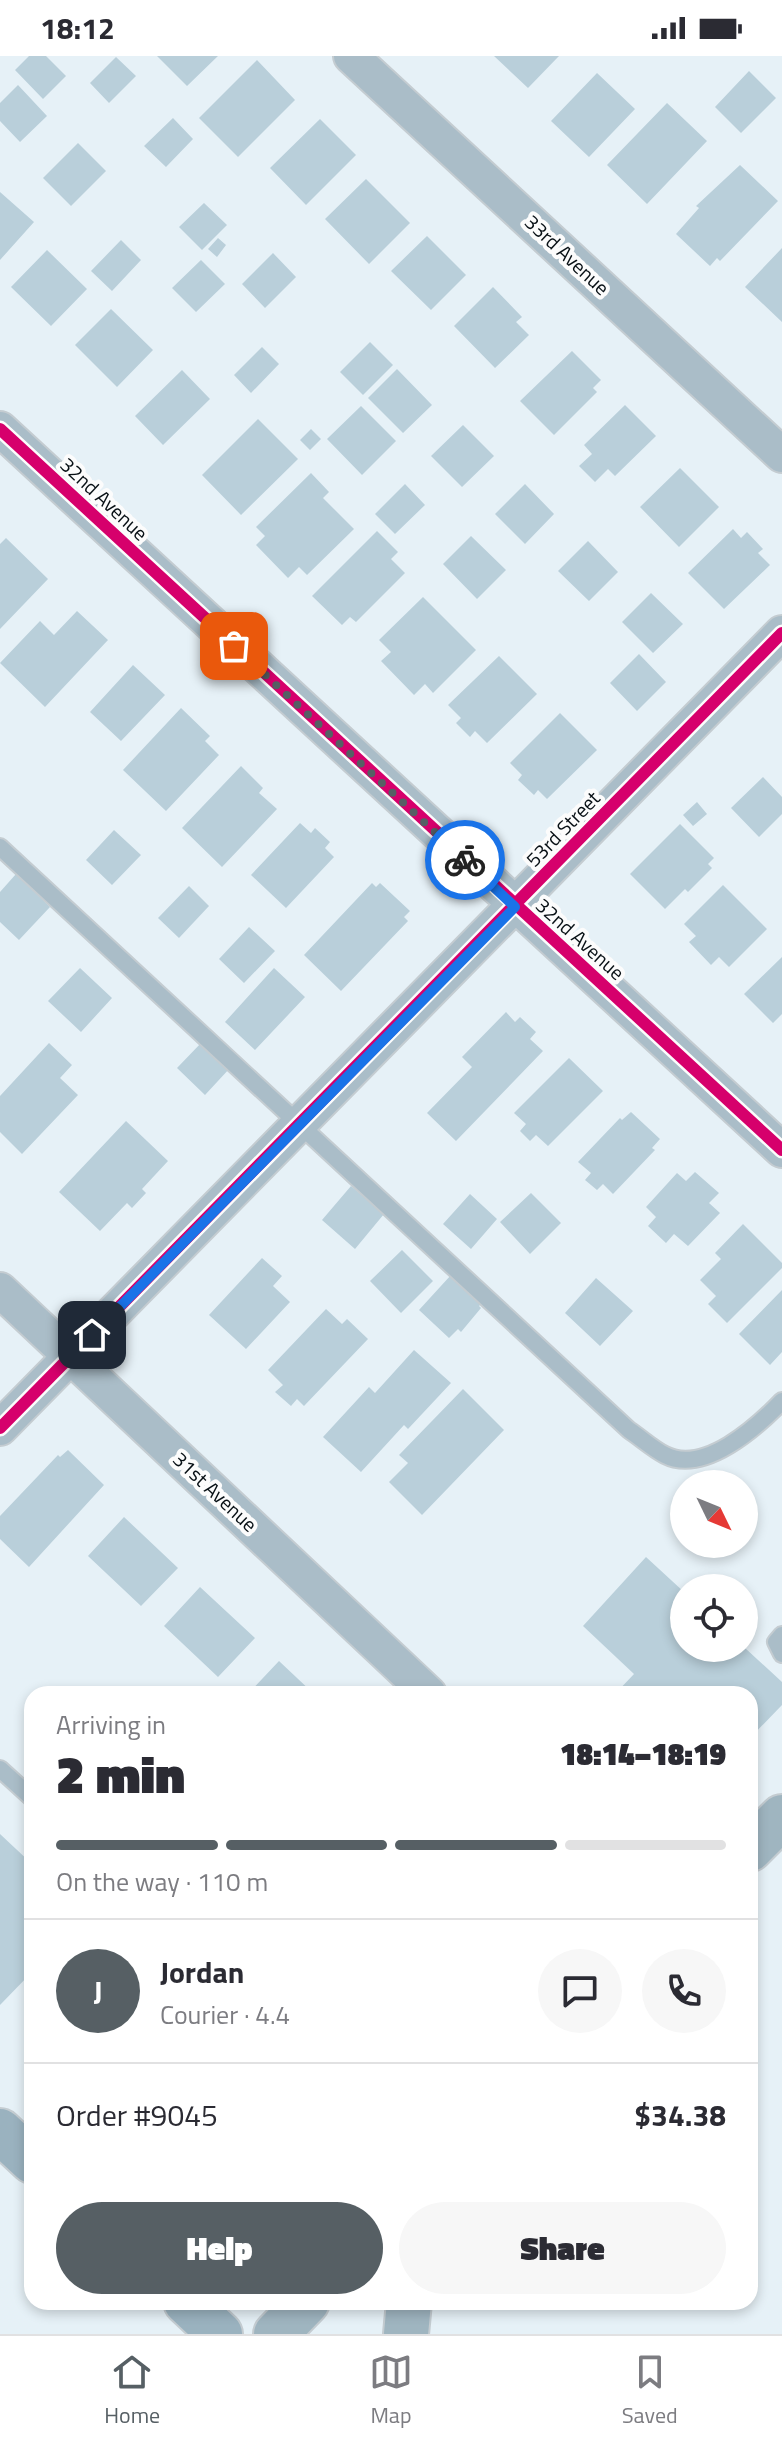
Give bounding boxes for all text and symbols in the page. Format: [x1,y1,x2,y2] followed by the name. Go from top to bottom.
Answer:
[40,5,115,51] text: 18:12
[518,207,617,302] street label: 33rd Avenue
[53,450,155,548] street label: 32nd Avenue
[200,612,268,680] pin
[212,624,256,668] icon: bag
[518,783,607,874] street label: 53rd Street
[425,820,505,900] courier
[443,838,487,882] icon: bike
[529,890,632,987] street label: 32nd Avenue
[58,1301,126,1369] pin
[70,1313,114,1357] icon: home
[166,1444,265,1539] street label: 31st Avenue
[670,1470,758,1558] north arrow
[670,1470,758,1662] map controls
[670,1574,758,1662] button: locate
[56,1705,166,1744] text: Arriving in
[560,1731,726,1777] text: 18:14–18:19
[56,1734,185,1813] text: 2 min
[56,1862,268,1901] text: On the way · 110 m
[160,1949,244,1995] text: Jordan
[538,1949,622,2033] button: chat
[642,1949,726,2033] button: phone
[93,1968,103,2014] text: J
[160,1995,290,2034] text: Courier · 4.4
[56,2092,218,2138] text: Order #9045
[634,2092,726,2138] text: $34.38
[56,2202,383,2294] button: Help
[399,2202,726,2294] button: Share
[104,2350,160,2432] tab: Home
[369,2350,413,2432] tab: Map
[622,2350,678,2432] tab: Saved

